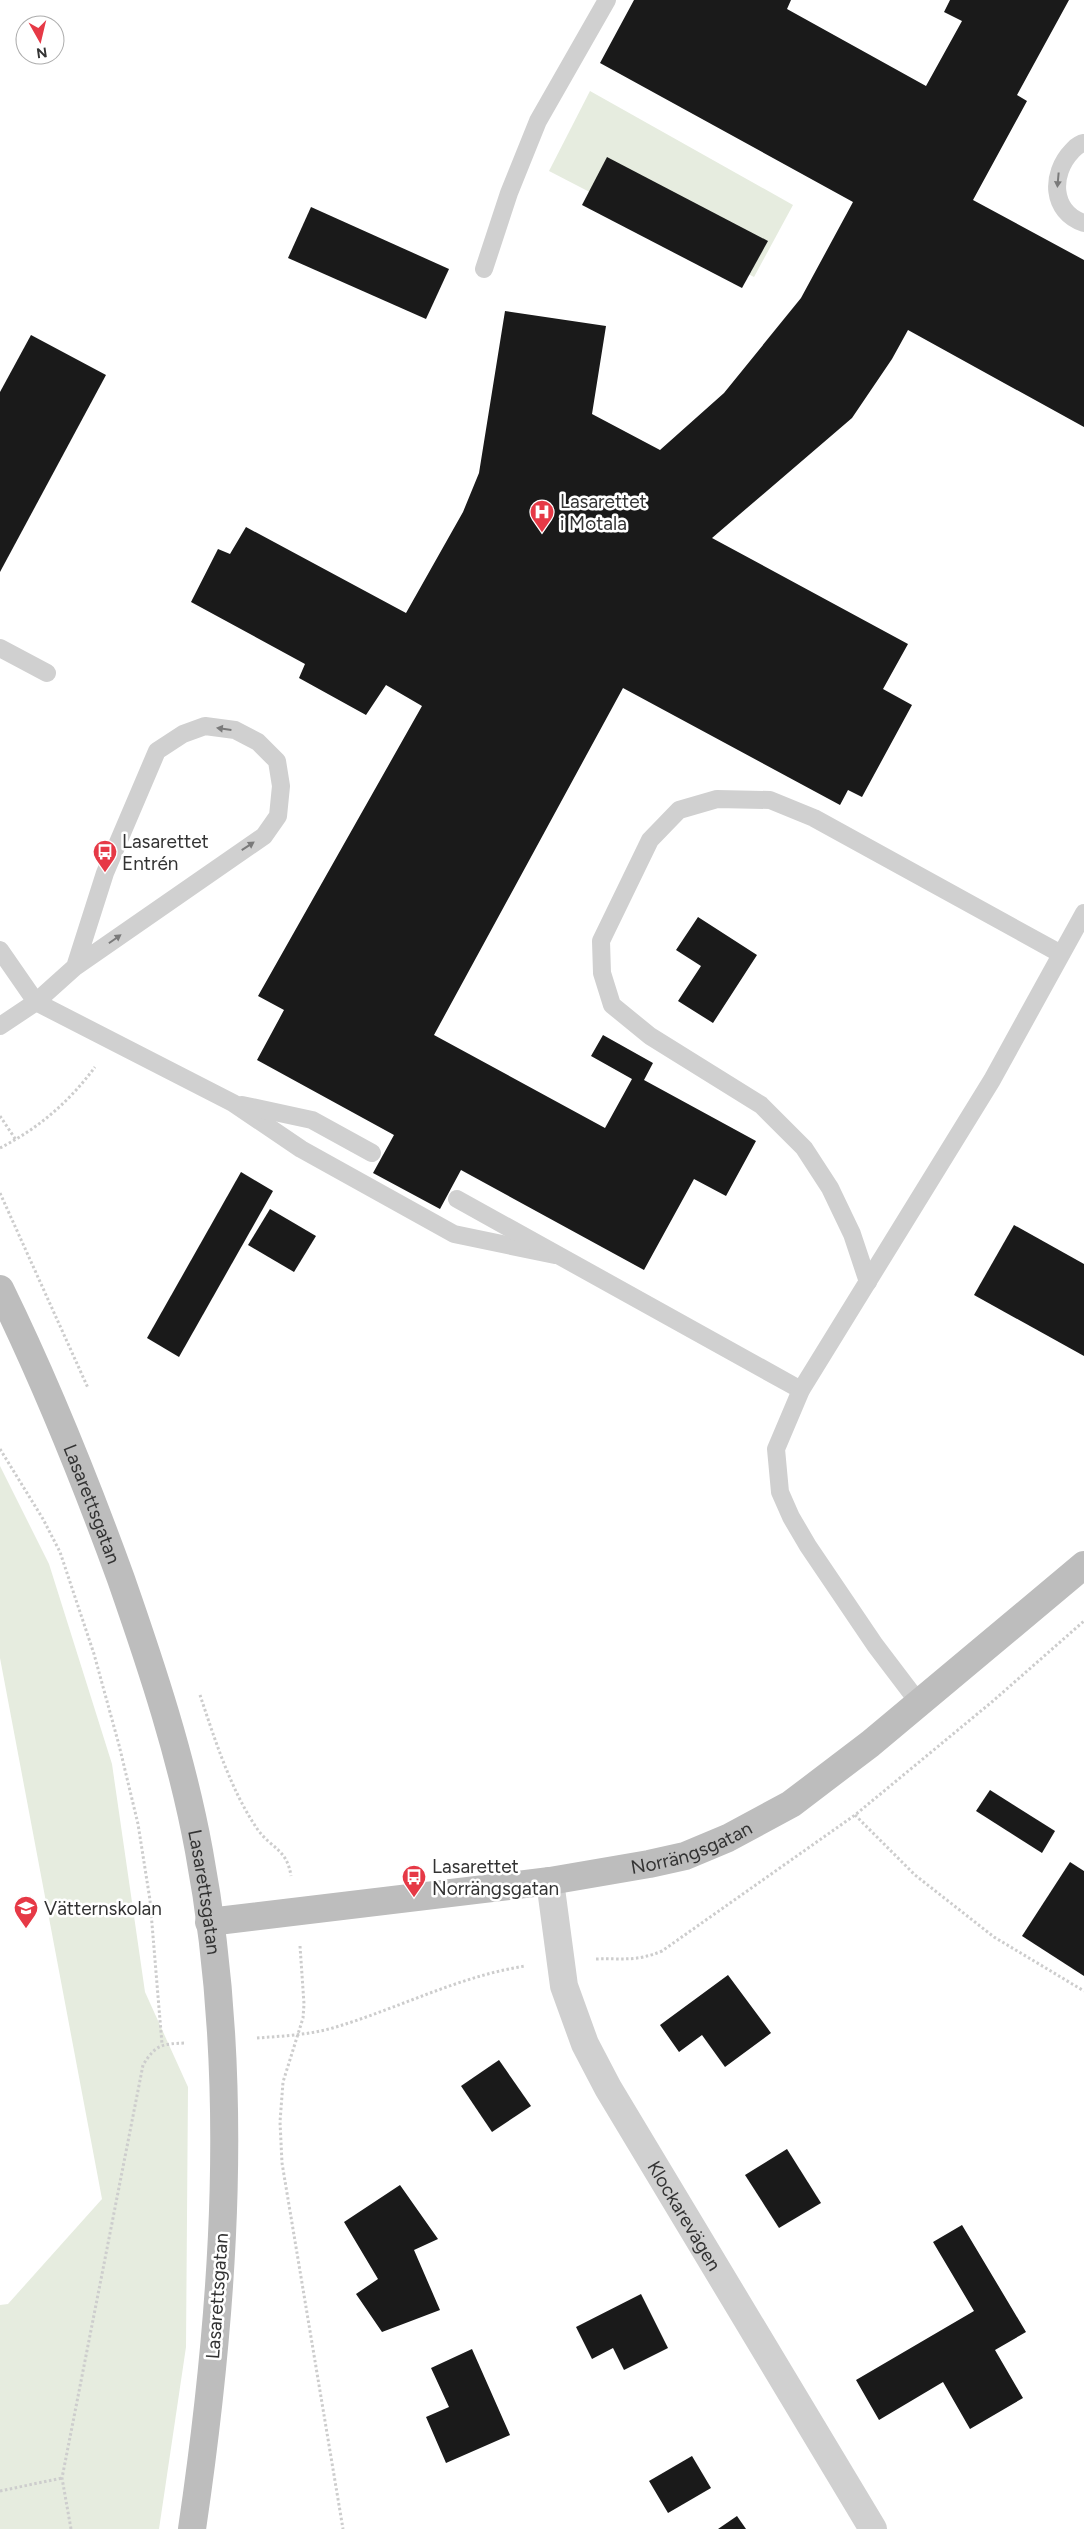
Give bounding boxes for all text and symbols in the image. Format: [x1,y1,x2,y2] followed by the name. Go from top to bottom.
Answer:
[15,15,65,65] north arrow
[35,43,48,62] text: N
[1054,172,1062,188] one-way arrow
[560,490,647,535] place label: Lasarettet i Motala
[529,499,555,533] hospital icon: Lasarettet i Motala
[215,725,231,733] one-way arrow
[122,830,209,875] place label: Lasarettet Entrén
[92,839,118,873] bus stop icon: Lasarettet Entrén
[242,841,255,851] one-way arrow
[109,934,122,944] one-way arrow
[59,1441,126,1567] street label: Lasarettsgatan
[629,1816,756,1878] street label: Norrängsgatan
[184,1827,226,1956] street label: Lasarettsgatan
[432,1855,559,1900] place label: Lasarettet Norrängsgatan
[401,1864,427,1898] bus stop icon: Lasarettet Norrängsgatan
[13,1895,39,1929] school or university icon: Vätternskolan
[44,1897,162,1920] place label: Vätternskolan
[643,2156,726,2275] street label: Klockarevägen
[201,2232,233,2360] street label: Lasarettsgatan

